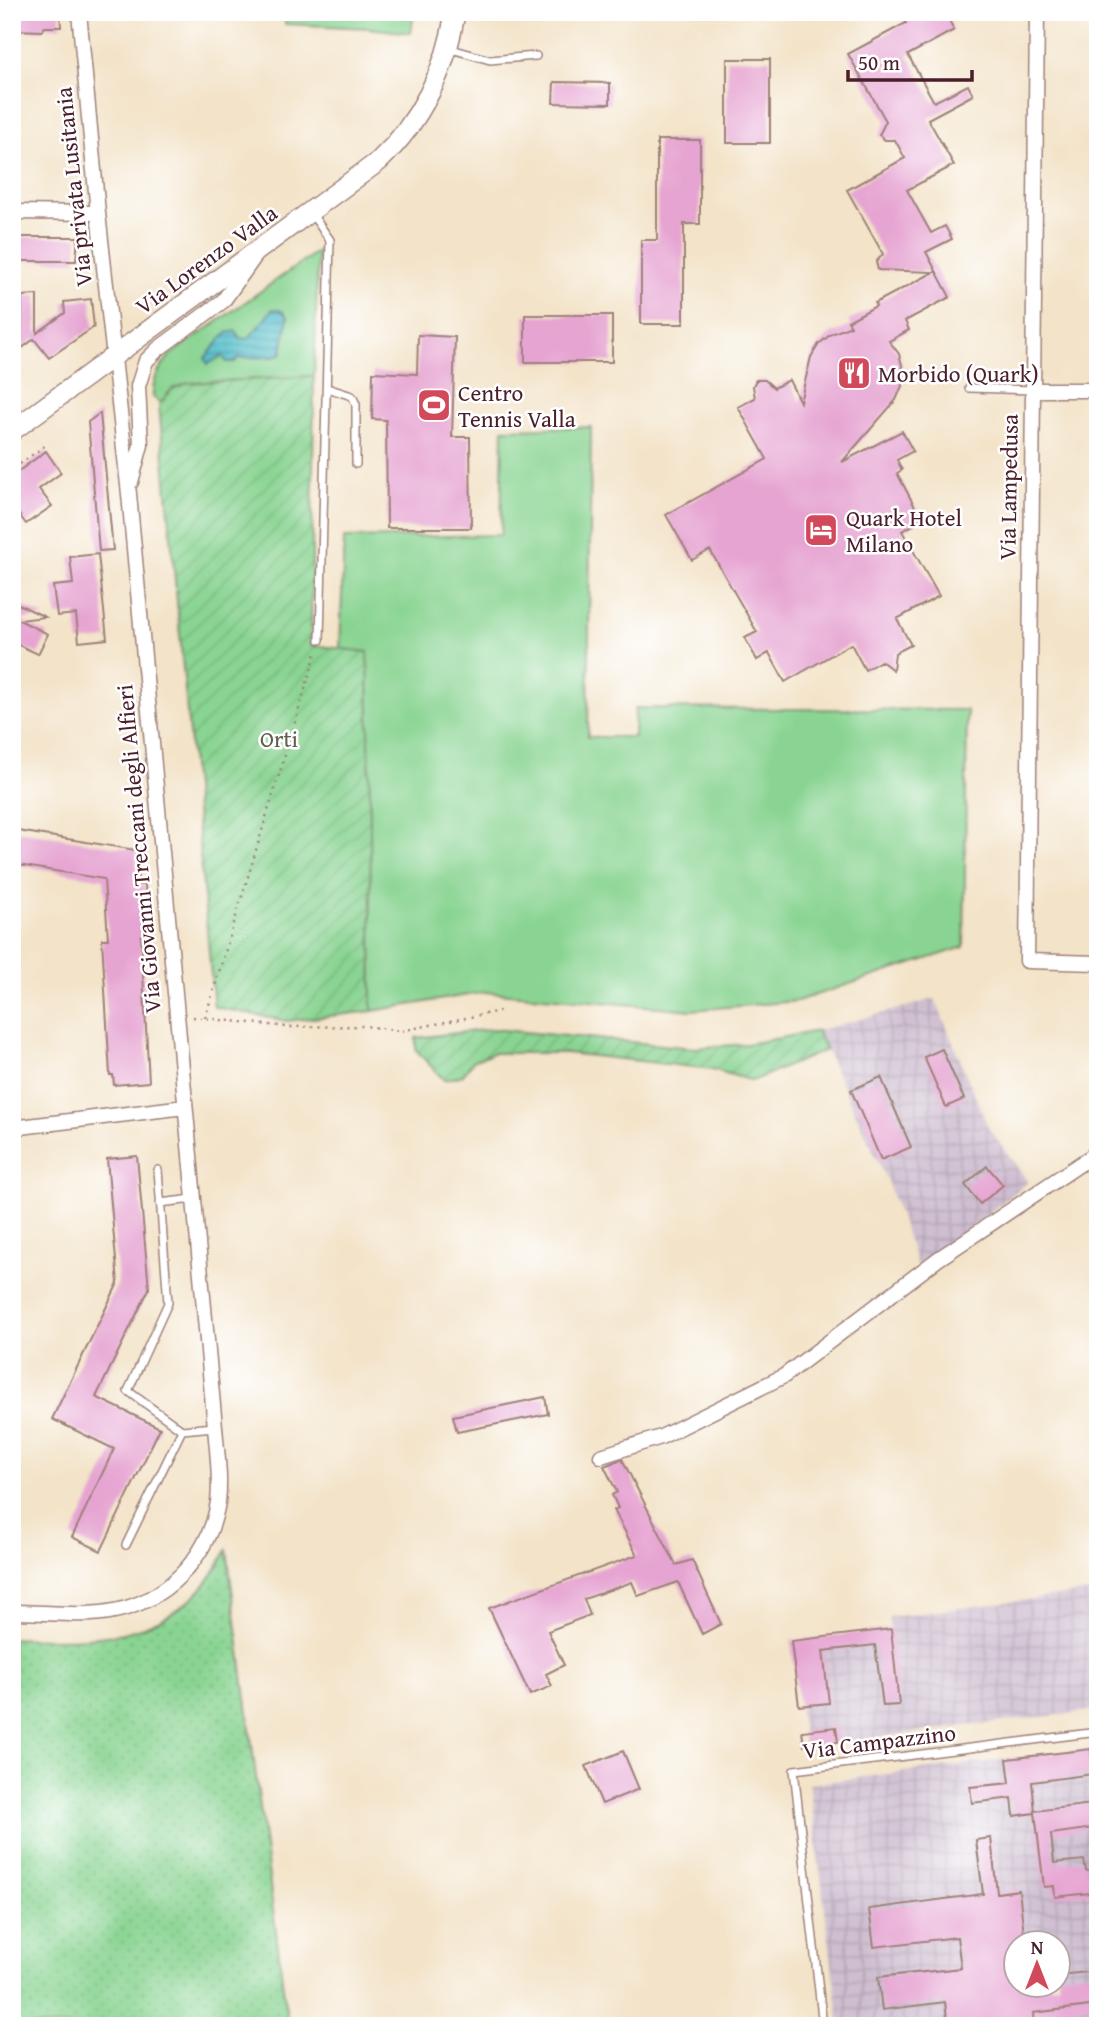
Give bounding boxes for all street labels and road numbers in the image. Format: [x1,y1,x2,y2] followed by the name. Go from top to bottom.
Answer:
[46,86,100,288] street label: Via privata Lusitania
[128,196,284,322] street label: Via Lorenzo Valla
[990,413,1026,560] street label: Via Lampedusa
[107,683,169,1015] street label: Via Giovanni Treccani degli Alfieri
[800,1715,958,1767] street label: Via Campazzino

